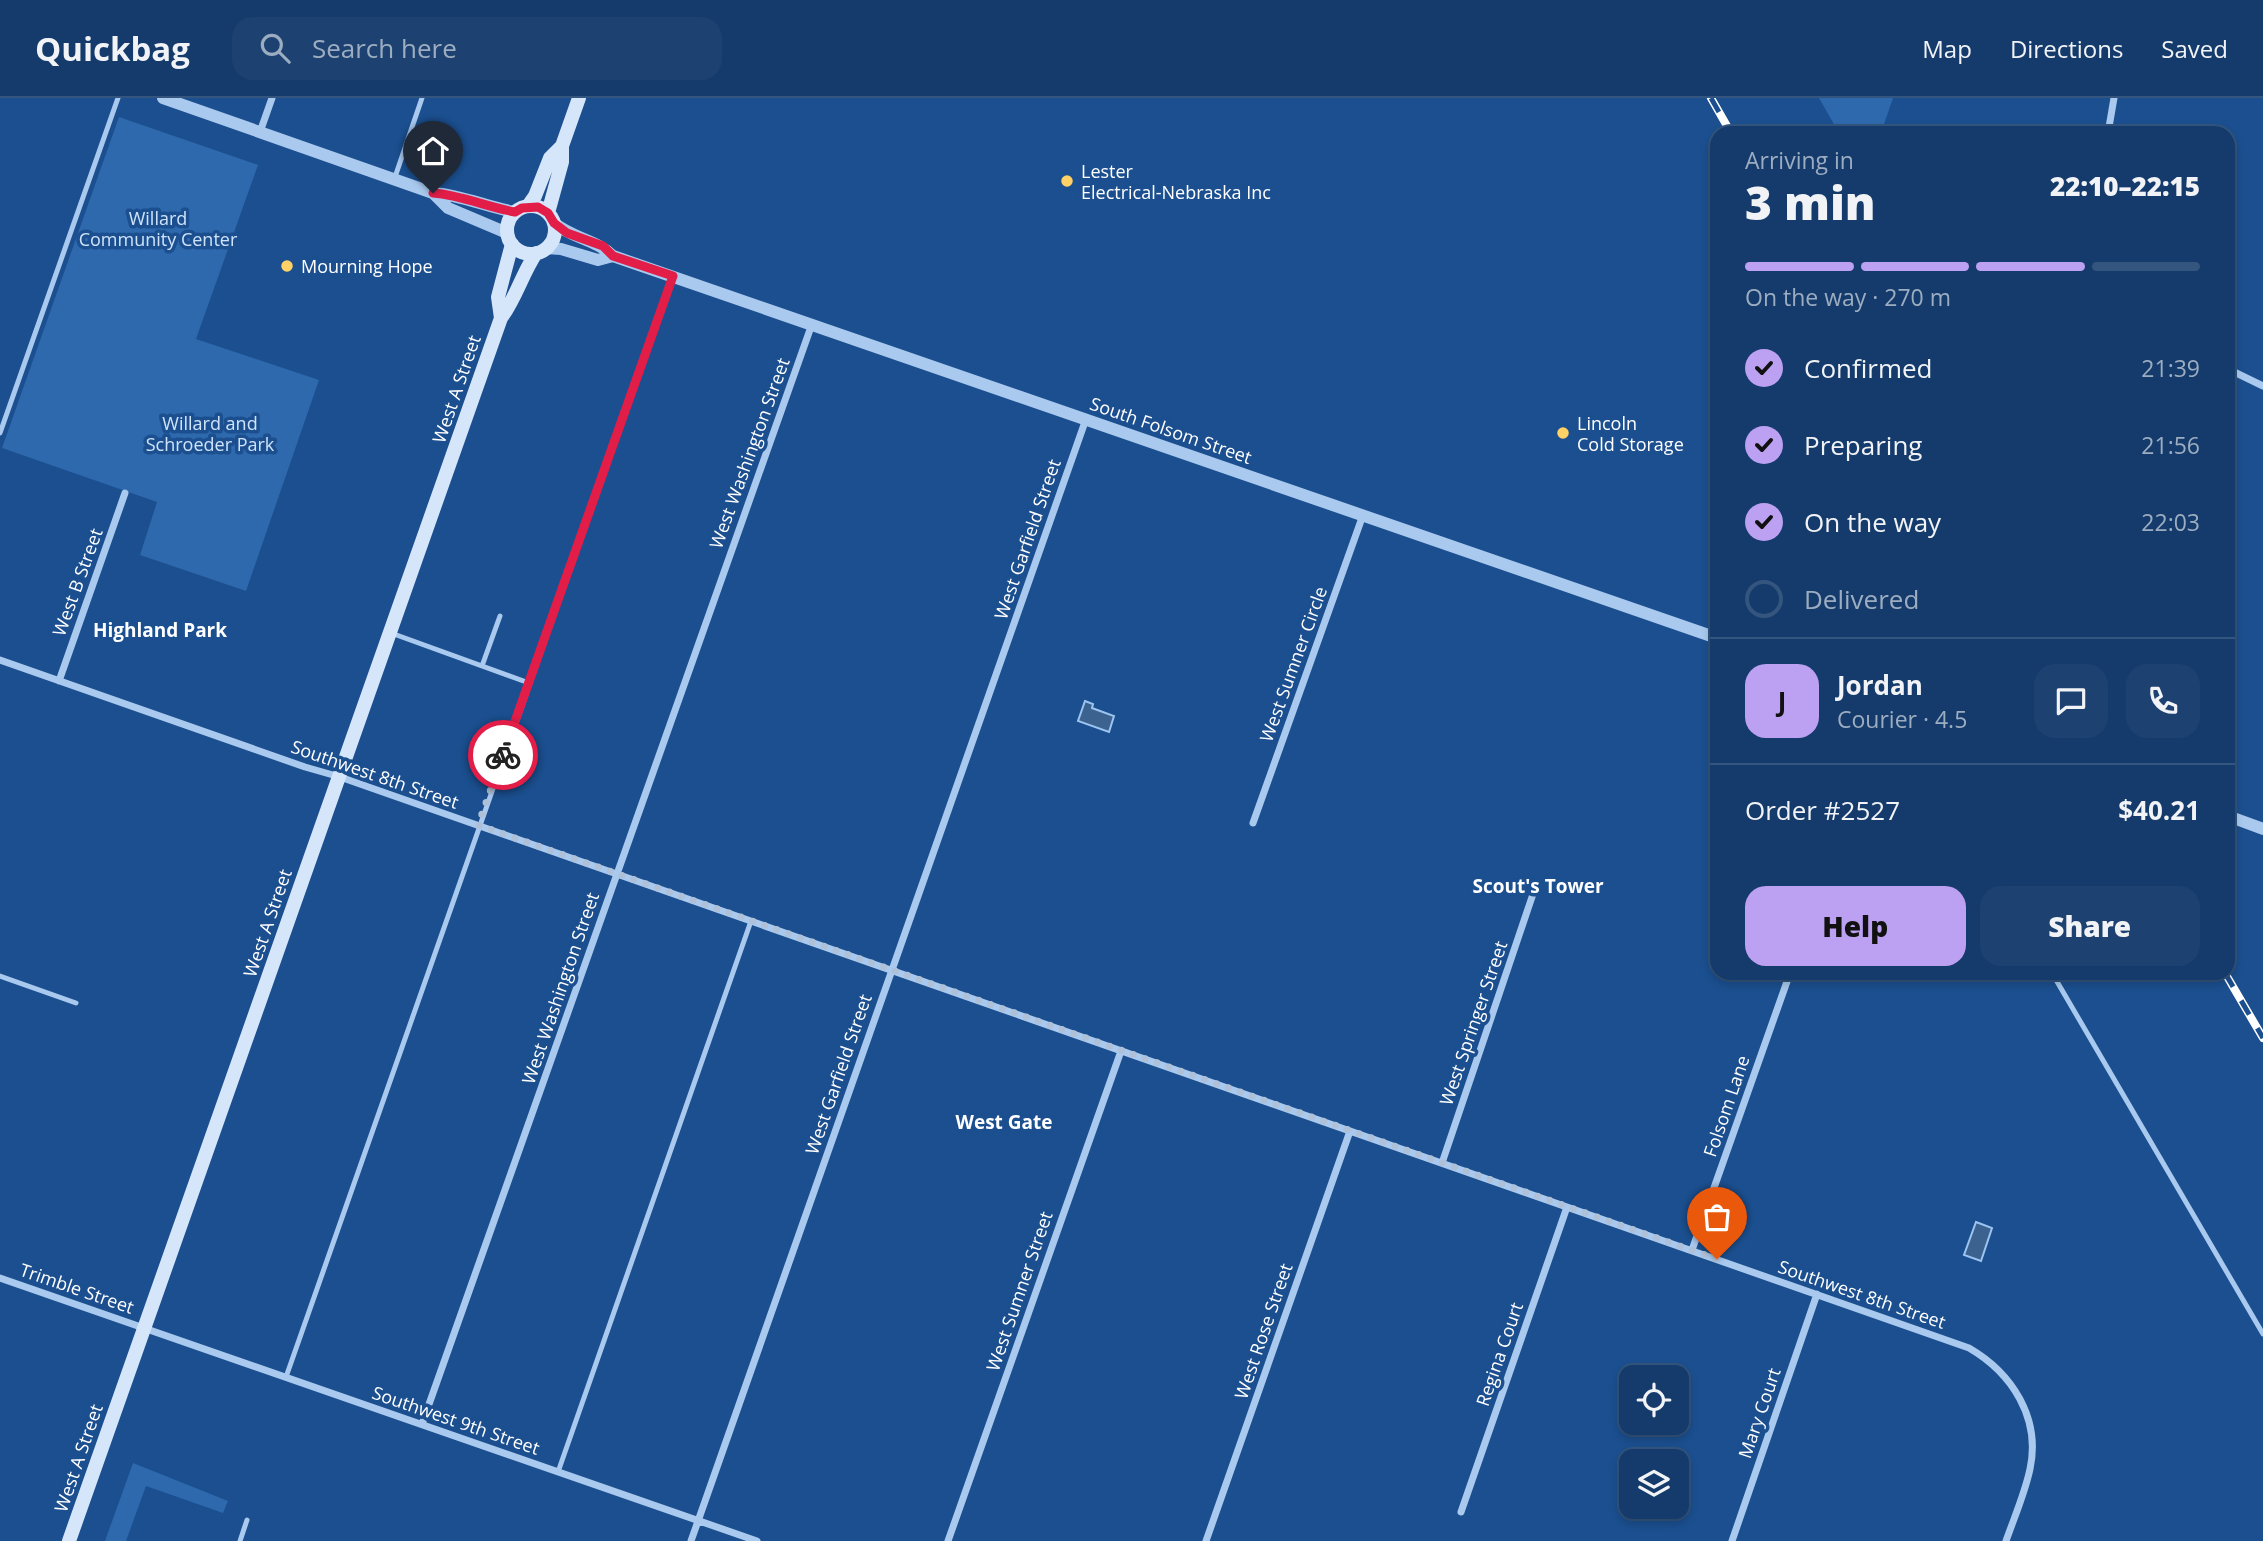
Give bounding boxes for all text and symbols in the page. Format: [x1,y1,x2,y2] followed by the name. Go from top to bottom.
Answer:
[232,17,722,80] search box
[35,26,190,71] text: Quickbag
[256,29,294,67] icon: search
[312,30,457,66] text: Search here
[1922,32,1972,65] text: Map
[2010,32,2123,65] text: Directions
[2161,32,2228,65] text: Saved
[403,121,463,193] pin
[414,132,452,170] icon: home
[1745,144,1854,176] text: Arriving in
[1081,159,1271,204] place label: Lester Electrical-Nebraska Inc
[2050,168,2200,204] text: 22:10–22:15
[1745,171,1876,233] text: 3 min
[1059,173,1075,189] marker: Lester Electrical-Nebraska Inc
[79,206,238,251] park label: Willard Community Center
[301,254,433,278] place label: Mourning Hope
[279,258,295,274] marker: Mourning Hope
[1745,281,1951,313] text: On the way · 270 m
[426,332,486,446] street label: West A Street
[1745,349,1783,387] icon: check
[1804,350,1932,386] text: Confirmed
[2141,352,2200,384] text: 21:39
[703,354,795,552] street label: West Washington Street
[1087,391,1255,469] street label: South Folsom Street
[146,411,275,456] park label: Willard and Schroeder Park
[1577,411,1684,456] place label: Lincoln Cold Storage
[1555,425,1571,441] marker: Lincoln Cold Storage
[1745,426,1783,464] icon: check
[1804,427,1922,463] text: Preparing
[2141,429,2200,461] text: 21:56
[988,456,1066,622] street label: West Garfield Street
[1745,503,1783,541] icon: check
[1804,504,1941,540] text: On the way
[2141,506,2200,538] text: 22:03
[46,525,108,639] street label: West B Street
[1804,581,1919,617] text: Delivered
[1254,583,1332,745] street label: West Sumner Circle
[93,617,227,643] district label: Highland Park
[2034,664,2108,738] button: chat
[2126,664,2200,738] button: phone
[1837,667,1923,703] text: Jordan
[1778,683,1786,719] text: J
[1837,703,1967,735] text: Courier · 4.5
[468,720,538,790] courier
[288,734,462,814] street label: Southwest 8th Street
[484,736,522,774] icon: bike
[1745,792,1900,828] text: Order #2527
[2118,792,2200,828] text: $40.21
[237,866,297,980] street label: West A Street
[1472,873,1604,899] district label: Scout's Tower
[1745,886,1966,966] button: Help
[1980,886,2200,966] button: Share
[516,889,604,1087] street label: West Washington Street
[1434,938,1512,1108] street label: West Springer Street
[799,991,877,1157] street label: West Garfield Street
[1697,1052,1755,1160] street label: Folsom Lane
[956,1109,1052,1135] district label: West Gate
[1687,1187,1747,1259] pin
[1698,1198,1736,1236] icon: bag
[980,1208,1058,1374] street label: West Sumner Street
[1775,1254,1949,1334] street label: Southwest 8th Street
[17,1257,137,1319] street label: Trimble Street
[1229,1260,1297,1402] street label: West Rose Street
[1470,1299,1528,1409] street label: Regina Court
[1619,1365,1689,1519] map controls
[1619,1365,1689,1435] button: locate
[1732,1365,1786,1461] street label: Mary Court
[369,1380,543,1460] street label: Southwest 9th Street
[48,1401,108,1515] street label: West A Street
[1619,1449,1689,1519] button: layers

